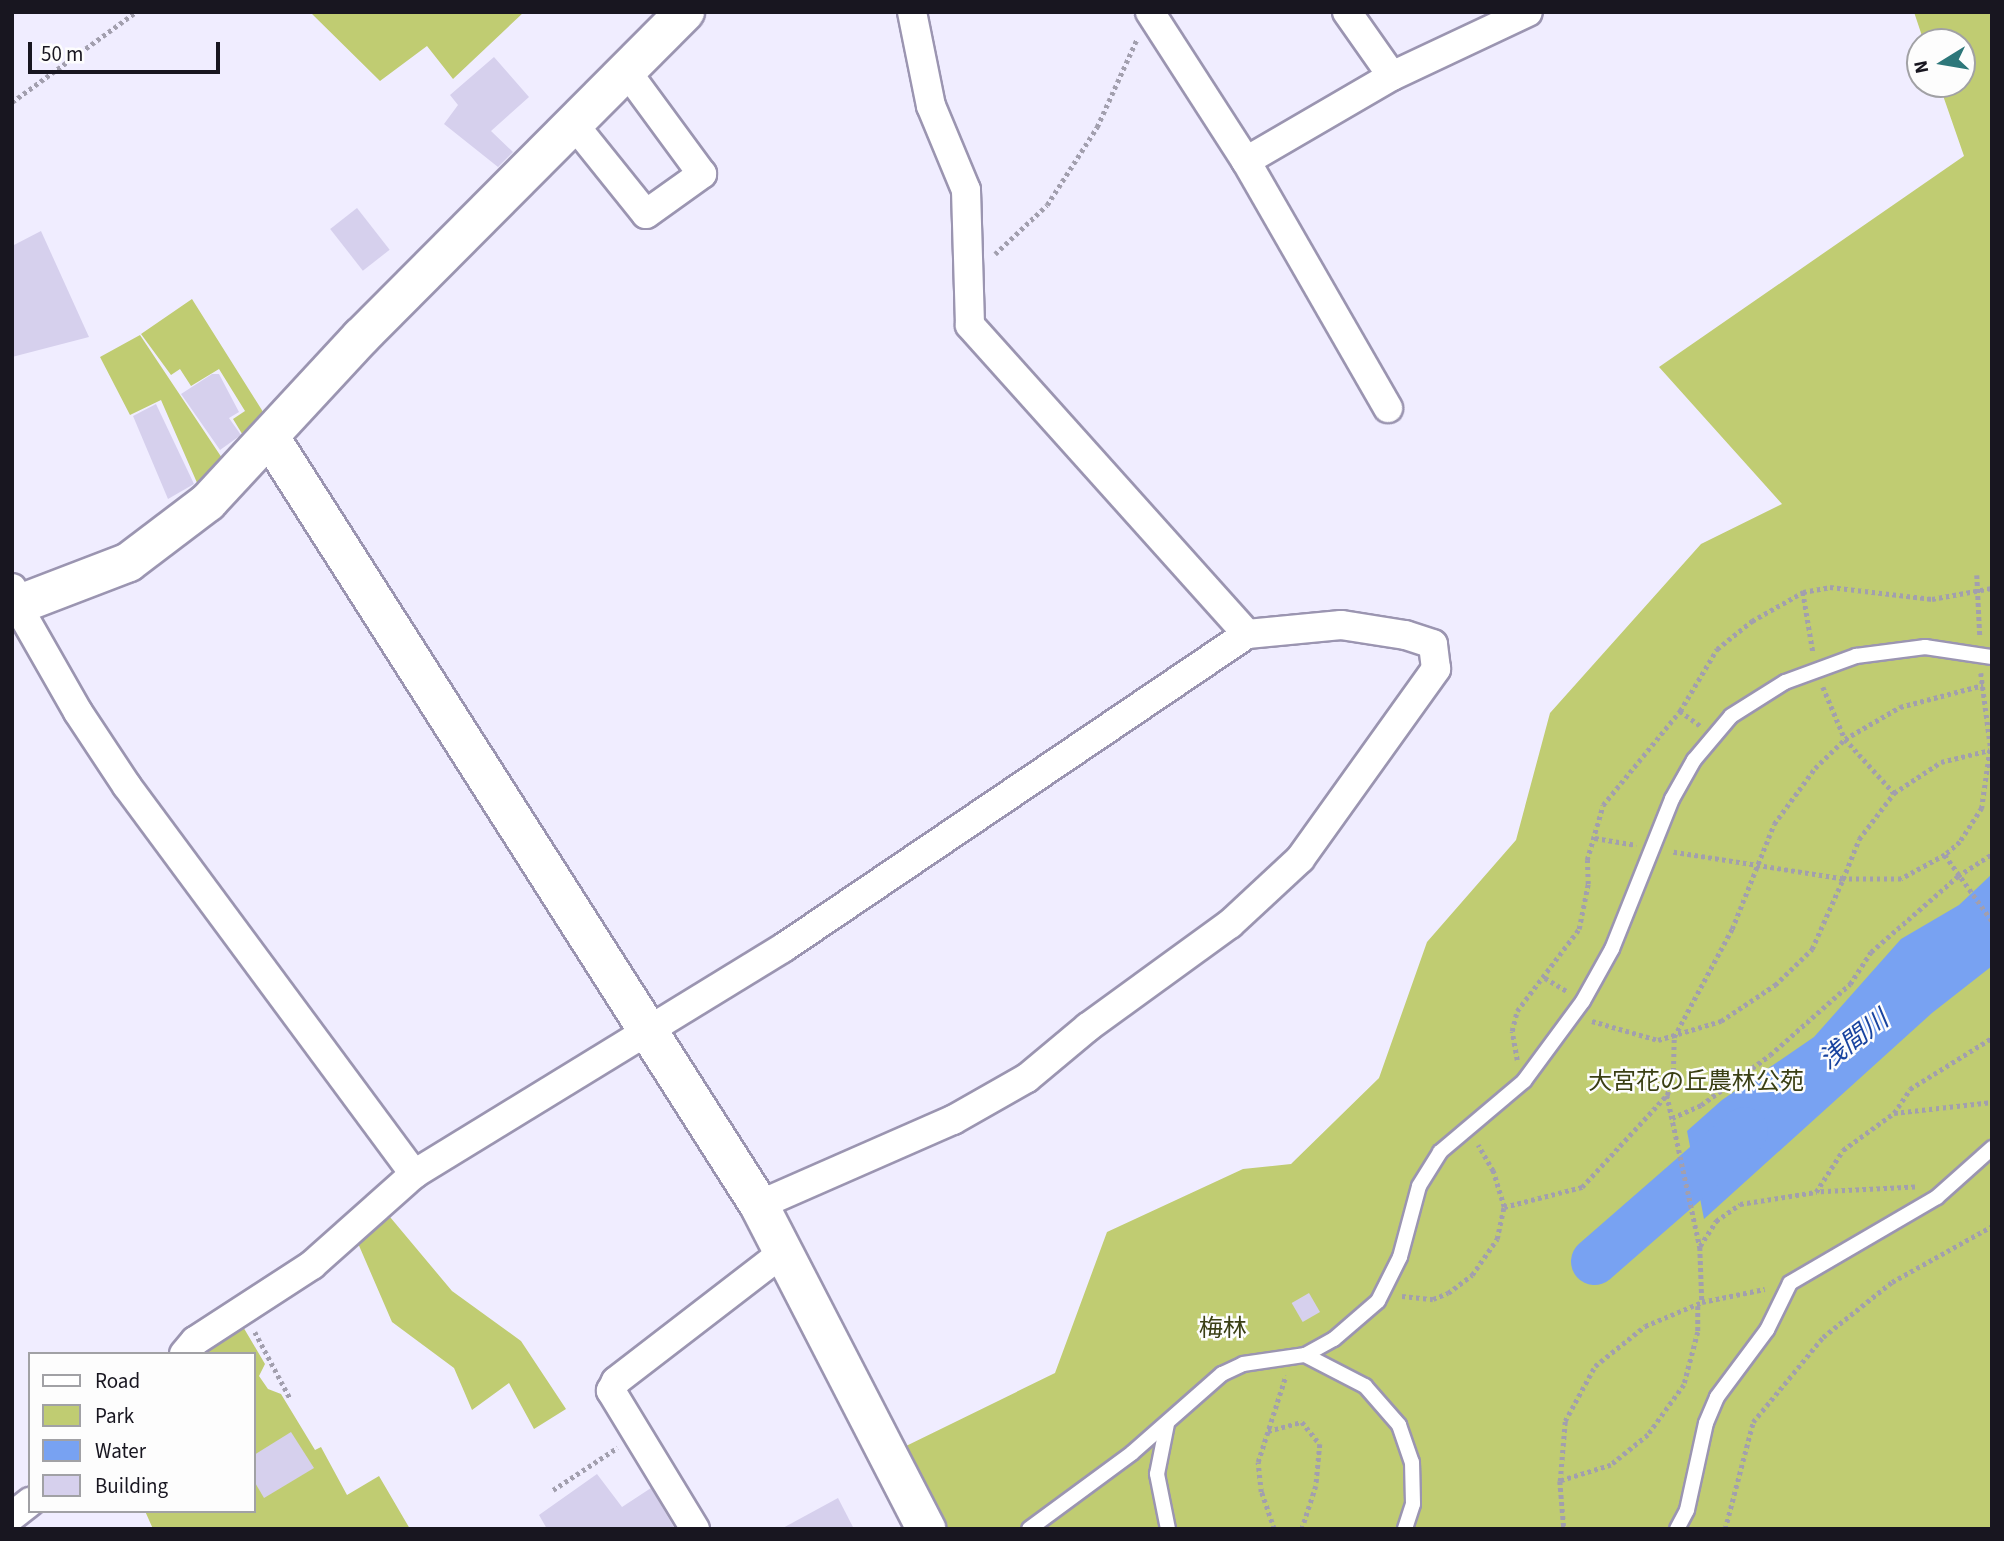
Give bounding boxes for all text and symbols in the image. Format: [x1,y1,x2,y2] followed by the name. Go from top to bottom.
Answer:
[32,28,224,72] scale bar
[1906,28,1976,98] north arrow
[41,39,83,69] text: 50 m
[1907,58,1936,76] text: N
[1813,1004,1895,1076] water label: 浅間川
[1588,1068,1804,1096] park label: 大宮花の丘農林公苑
[1199,1315,1247,1343] park label: 梅林
[28,1352,256,1513] legend
[95,1366,140,1396] text: Road
[95,1401,134,1431] text: Park
[95,1436,146,1466] text: Water
[95,1471,168,1501] text: Building

